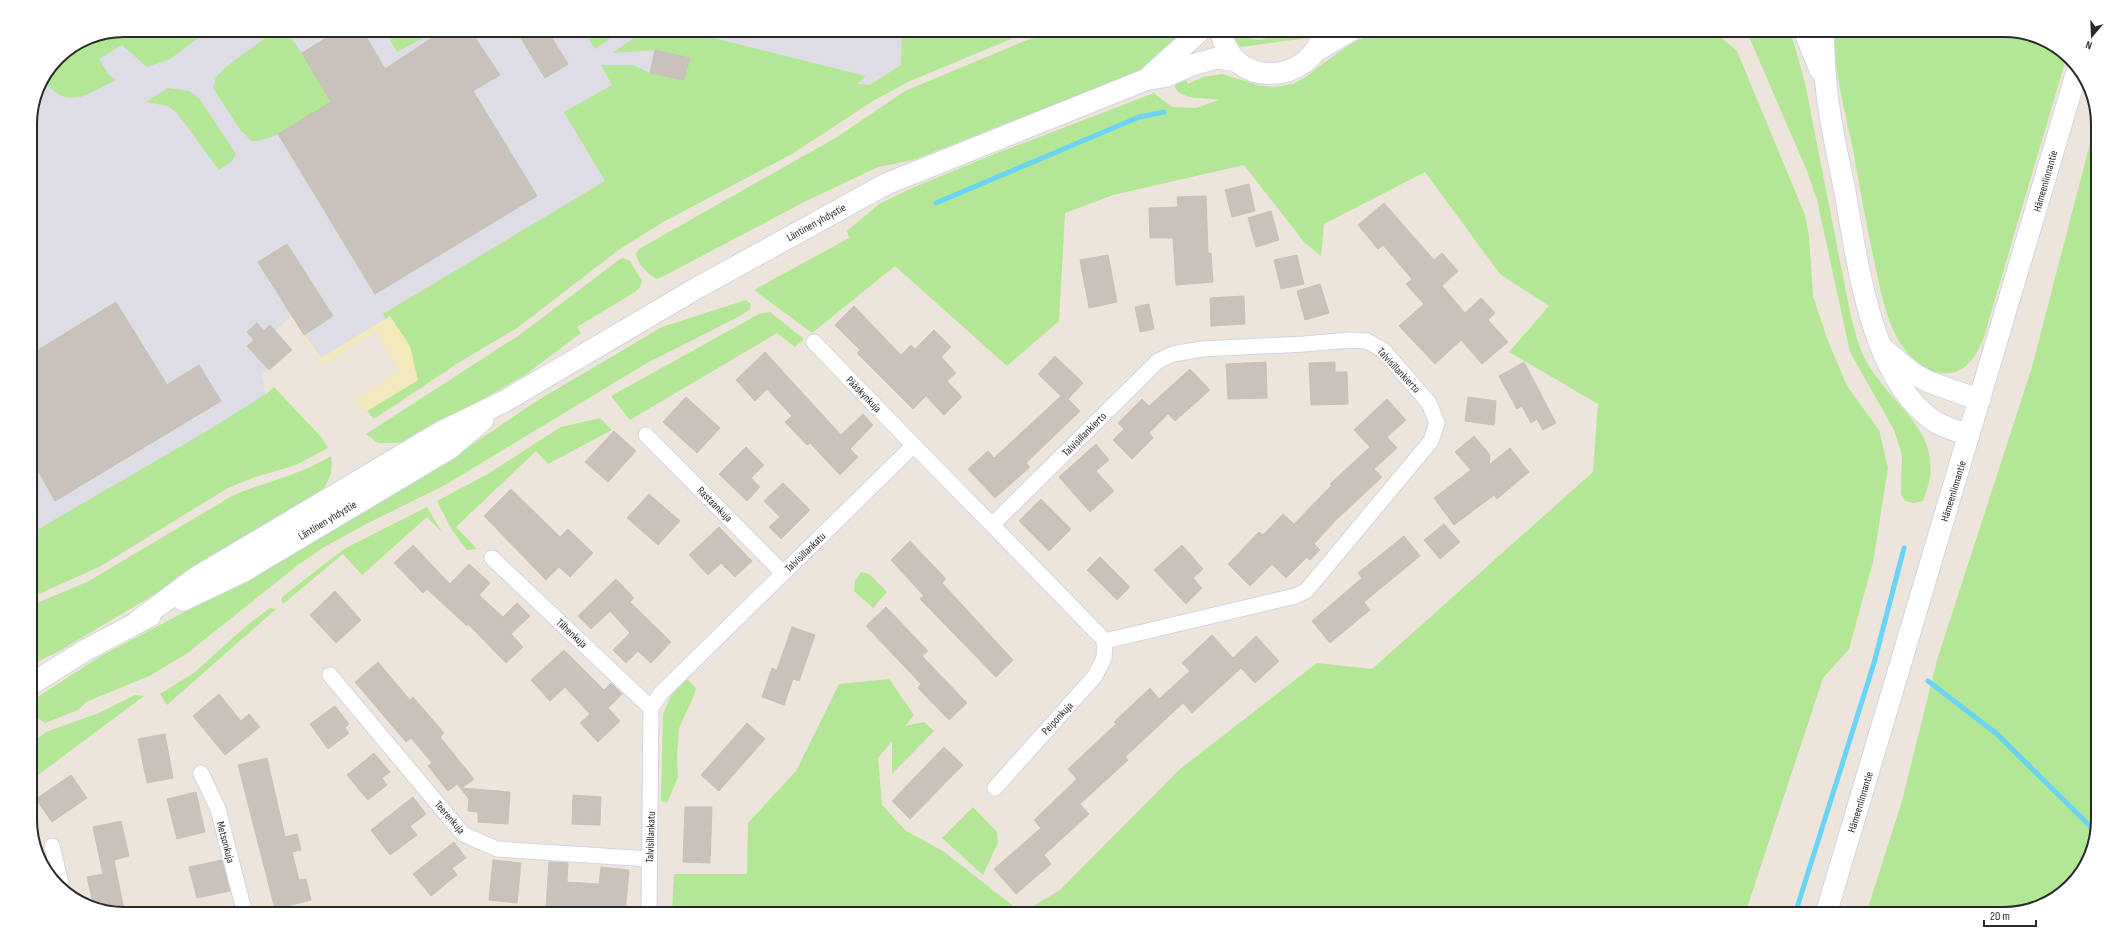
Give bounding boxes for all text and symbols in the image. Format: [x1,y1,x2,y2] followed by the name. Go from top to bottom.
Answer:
[2072,16,2112,56] north arrow
[2084,38,2094,52] text: N
[2031,149,2060,213] street label: Hämeenlinnantie
[784,201,848,244] street label: Läntinen yhdystie
[1374,345,1423,396] street label: Talvisillankierto
[843,374,884,415] street label: Pääskynkuja
[1060,409,1109,459] street label: Talvisillankierto
[1938,459,1969,523] street label: Hämeenlinnantie
[694,484,735,525] street label: Rastaankuja
[296,498,359,543] street label: Läntinen yhdystie
[782,529,829,575] street label: Talvisillankatu
[554,616,590,651] street label: Tilhenkuja
[1039,699,1076,737] street label: Peiponkuja
[1845,770,1876,834] street label: Hämeenlinnantie
[432,798,468,837] street label: Teerenkuja
[643,811,658,863] street label: Talvisillankatu
[214,820,237,864] street label: Metsonkuja
[1984,902,2036,928] scale bar
[1990,909,2010,924] text: 20 m

